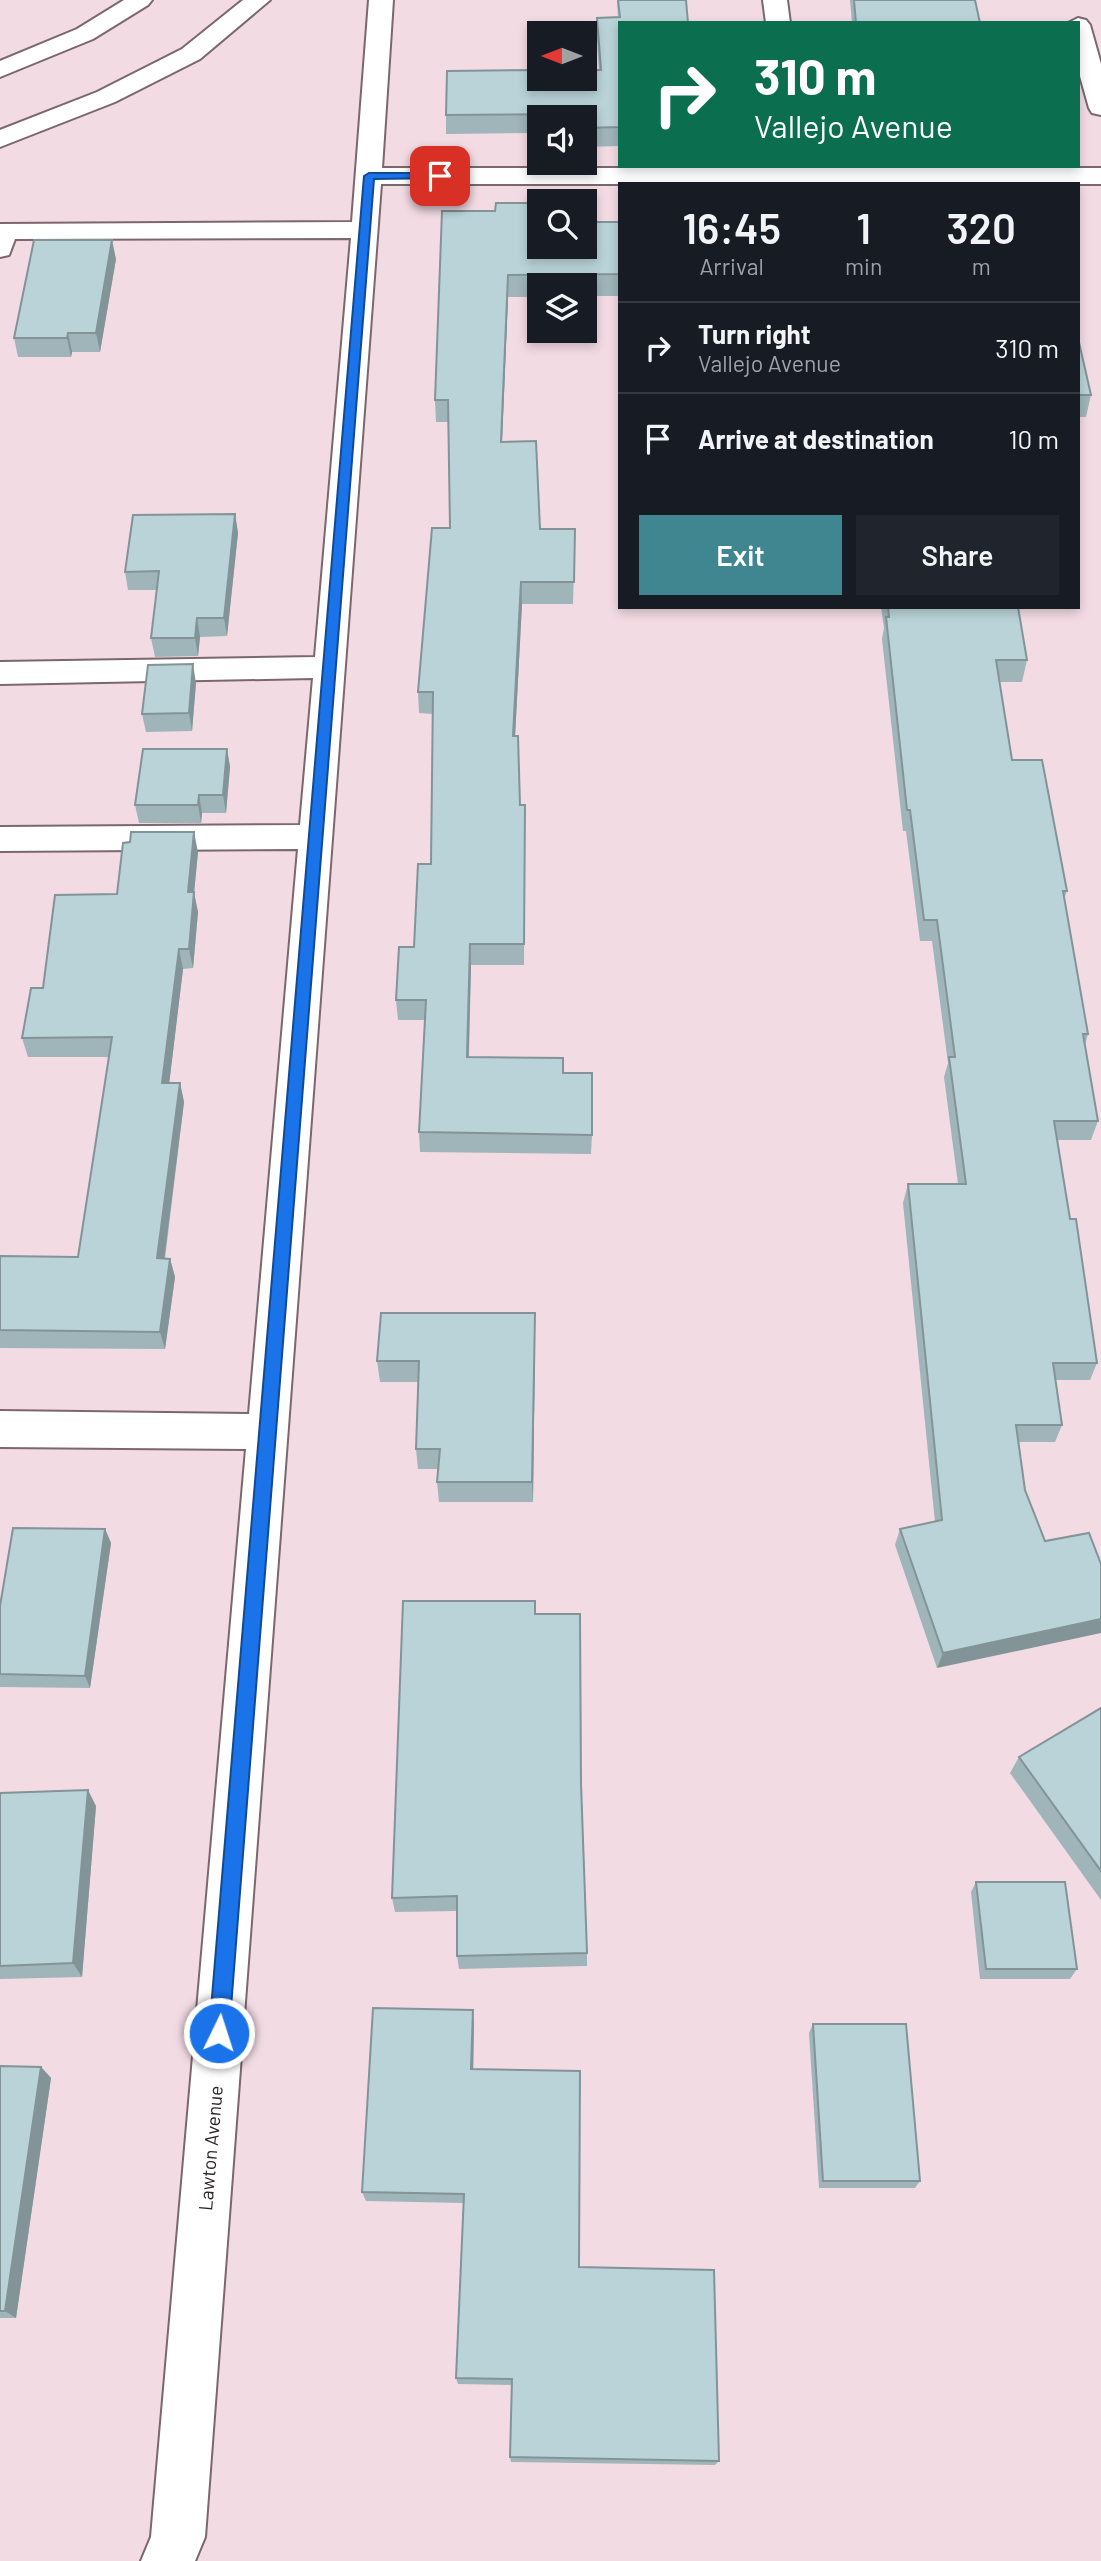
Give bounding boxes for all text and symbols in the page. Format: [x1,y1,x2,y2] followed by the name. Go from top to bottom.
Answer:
[527,21,597,91] north arrow
[527,21,597,343] map controls
[754,46,876,105] text: 310 m
[639,49,730,140] icon: right
[527,105,597,175] button: sound
[754,106,953,144] text: Vallejo Avenue
[410,146,470,206] pin
[421,157,459,195] icon: arrive
[527,189,597,259] button: search
[682,202,781,252] text: 16:45
[856,202,871,252] text: 1
[947,202,1016,252] text: 320
[699,252,764,280] text: Arrival
[845,252,882,280] text: min
[972,252,991,280] text: m
[527,273,597,343] button: layers
[698,318,811,349] text: Turn right
[639,329,677,367] icon: right
[995,332,1059,363] text: 310 m
[698,349,841,377] text: Vallejo Avenue
[639,420,677,458] icon: arrive
[698,423,934,454] text: Arrive at destination
[1009,423,1059,454] text: 10 m
[639,515,842,595] button: Exit
[856,515,1059,595] button: Share
[182,1996,256,2070] position arrow
[193,2084,227,2212] street label: Lawton Avenue

